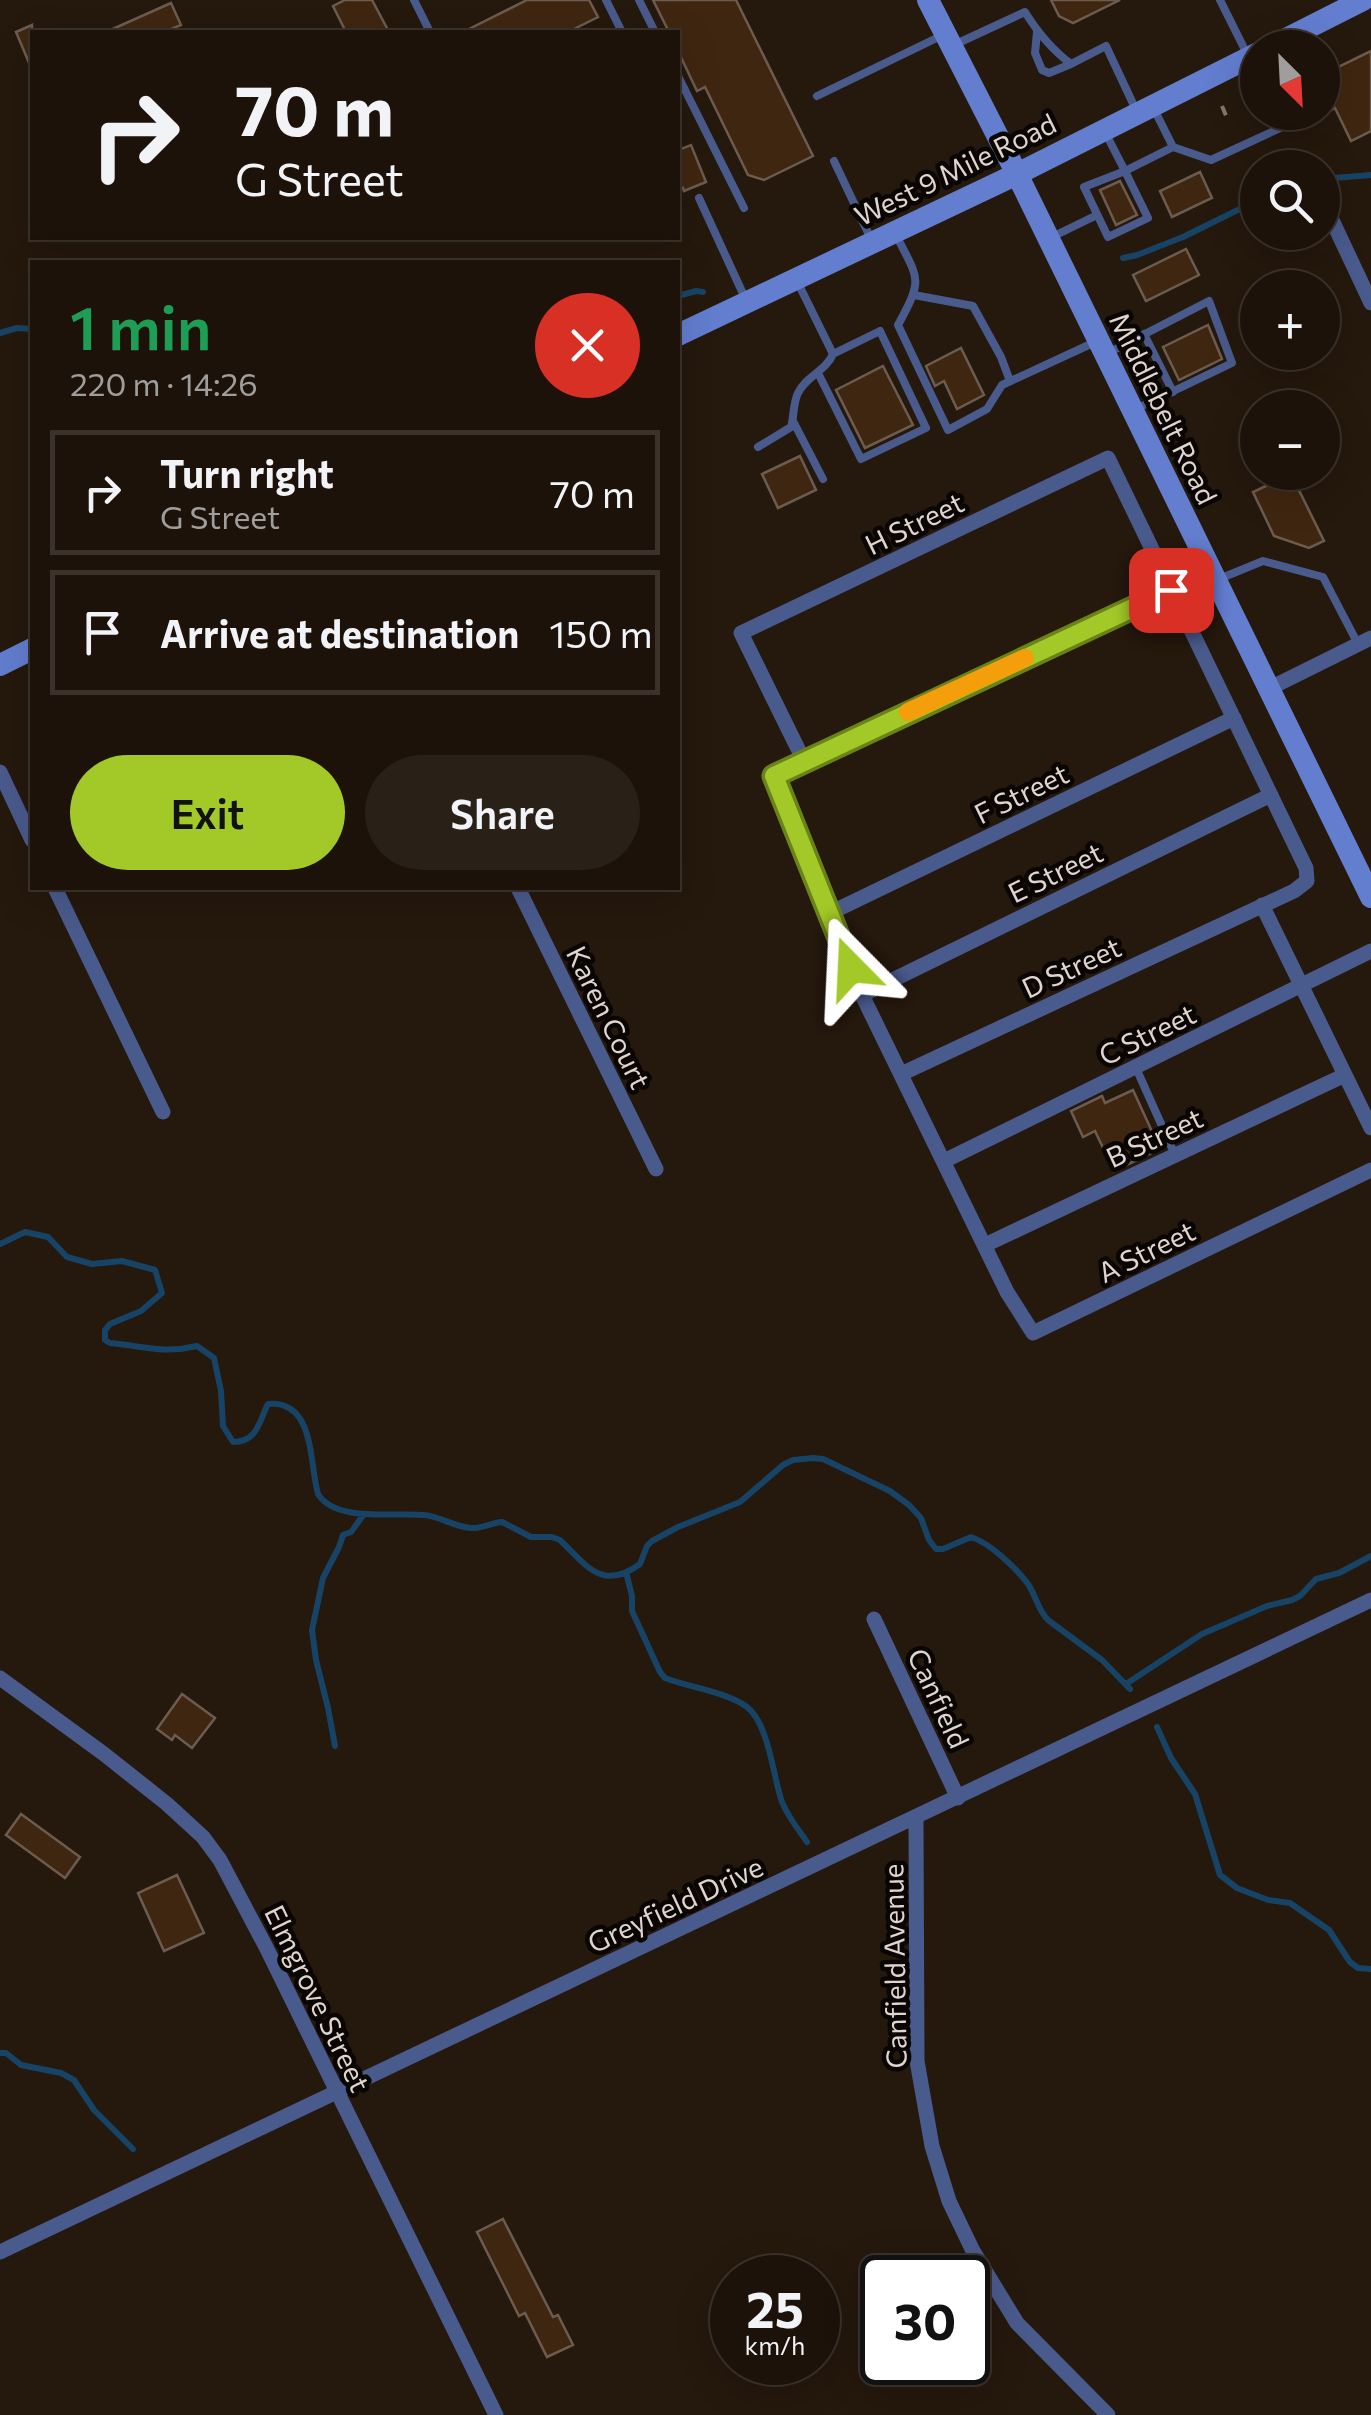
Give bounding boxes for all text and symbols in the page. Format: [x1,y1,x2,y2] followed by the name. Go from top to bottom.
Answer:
[1240,30,1340,130] north arrow
[1240,30,1340,490] map controls
[235,65,394,150] text: 70 m
[70,70,200,200] icon: right
[849,106,1061,232] street label: West 9 Mile Road
[235,150,404,205] text: G Street
[1240,150,1340,250] button: search
[1240,270,1340,370] button: +
[70,289,211,362] text: 1 min
[535,293,640,398] button: close
[1103,307,1225,509] street label: Middlebelt Road
[70,363,258,403] text: 220 m · 14:26
[1240,390,1340,490] button: −
[160,449,334,496] text: Turn right
[75,465,130,520] icon: right
[550,469,635,516] text: 70 m
[859,485,969,561] street label: H Street
[160,496,280,536] text: G Street
[1129,548,1214,633] pin
[1144,563,1199,618] icon: arrive
[75,605,130,660] icon: arrive
[160,609,519,656] text: Arrive at destination
[549,609,653,656] text: 150 m
[70,755,345,870] button: Exit
[365,755,640,870] button: Share
[968,756,1074,830] street label: F Street
[1002,835,1108,909] street label: E Street
[799,916,903,1020] position arrow
[1016,929,1126,1005] street label: D Street
[560,940,658,1094] street label: Karen Court
[1093,996,1201,1072] street label: C Street
[1100,1100,1208,1174] street label: B Street
[1092,1213,1200,1289] street label: A Street
[901,1643,977,1753] street label: Canfield
[582,1849,768,1959] street label: Greyfield Drive
[875,1863,913,2069] street label: Canfield Avenue
[258,1899,378,2097] street label: Elmgrove Street
[860,2255,990,2385] speed limit sign: 30
[746,2277,804,2338] text: 25
[745,2330,805,2360] text: km/h

